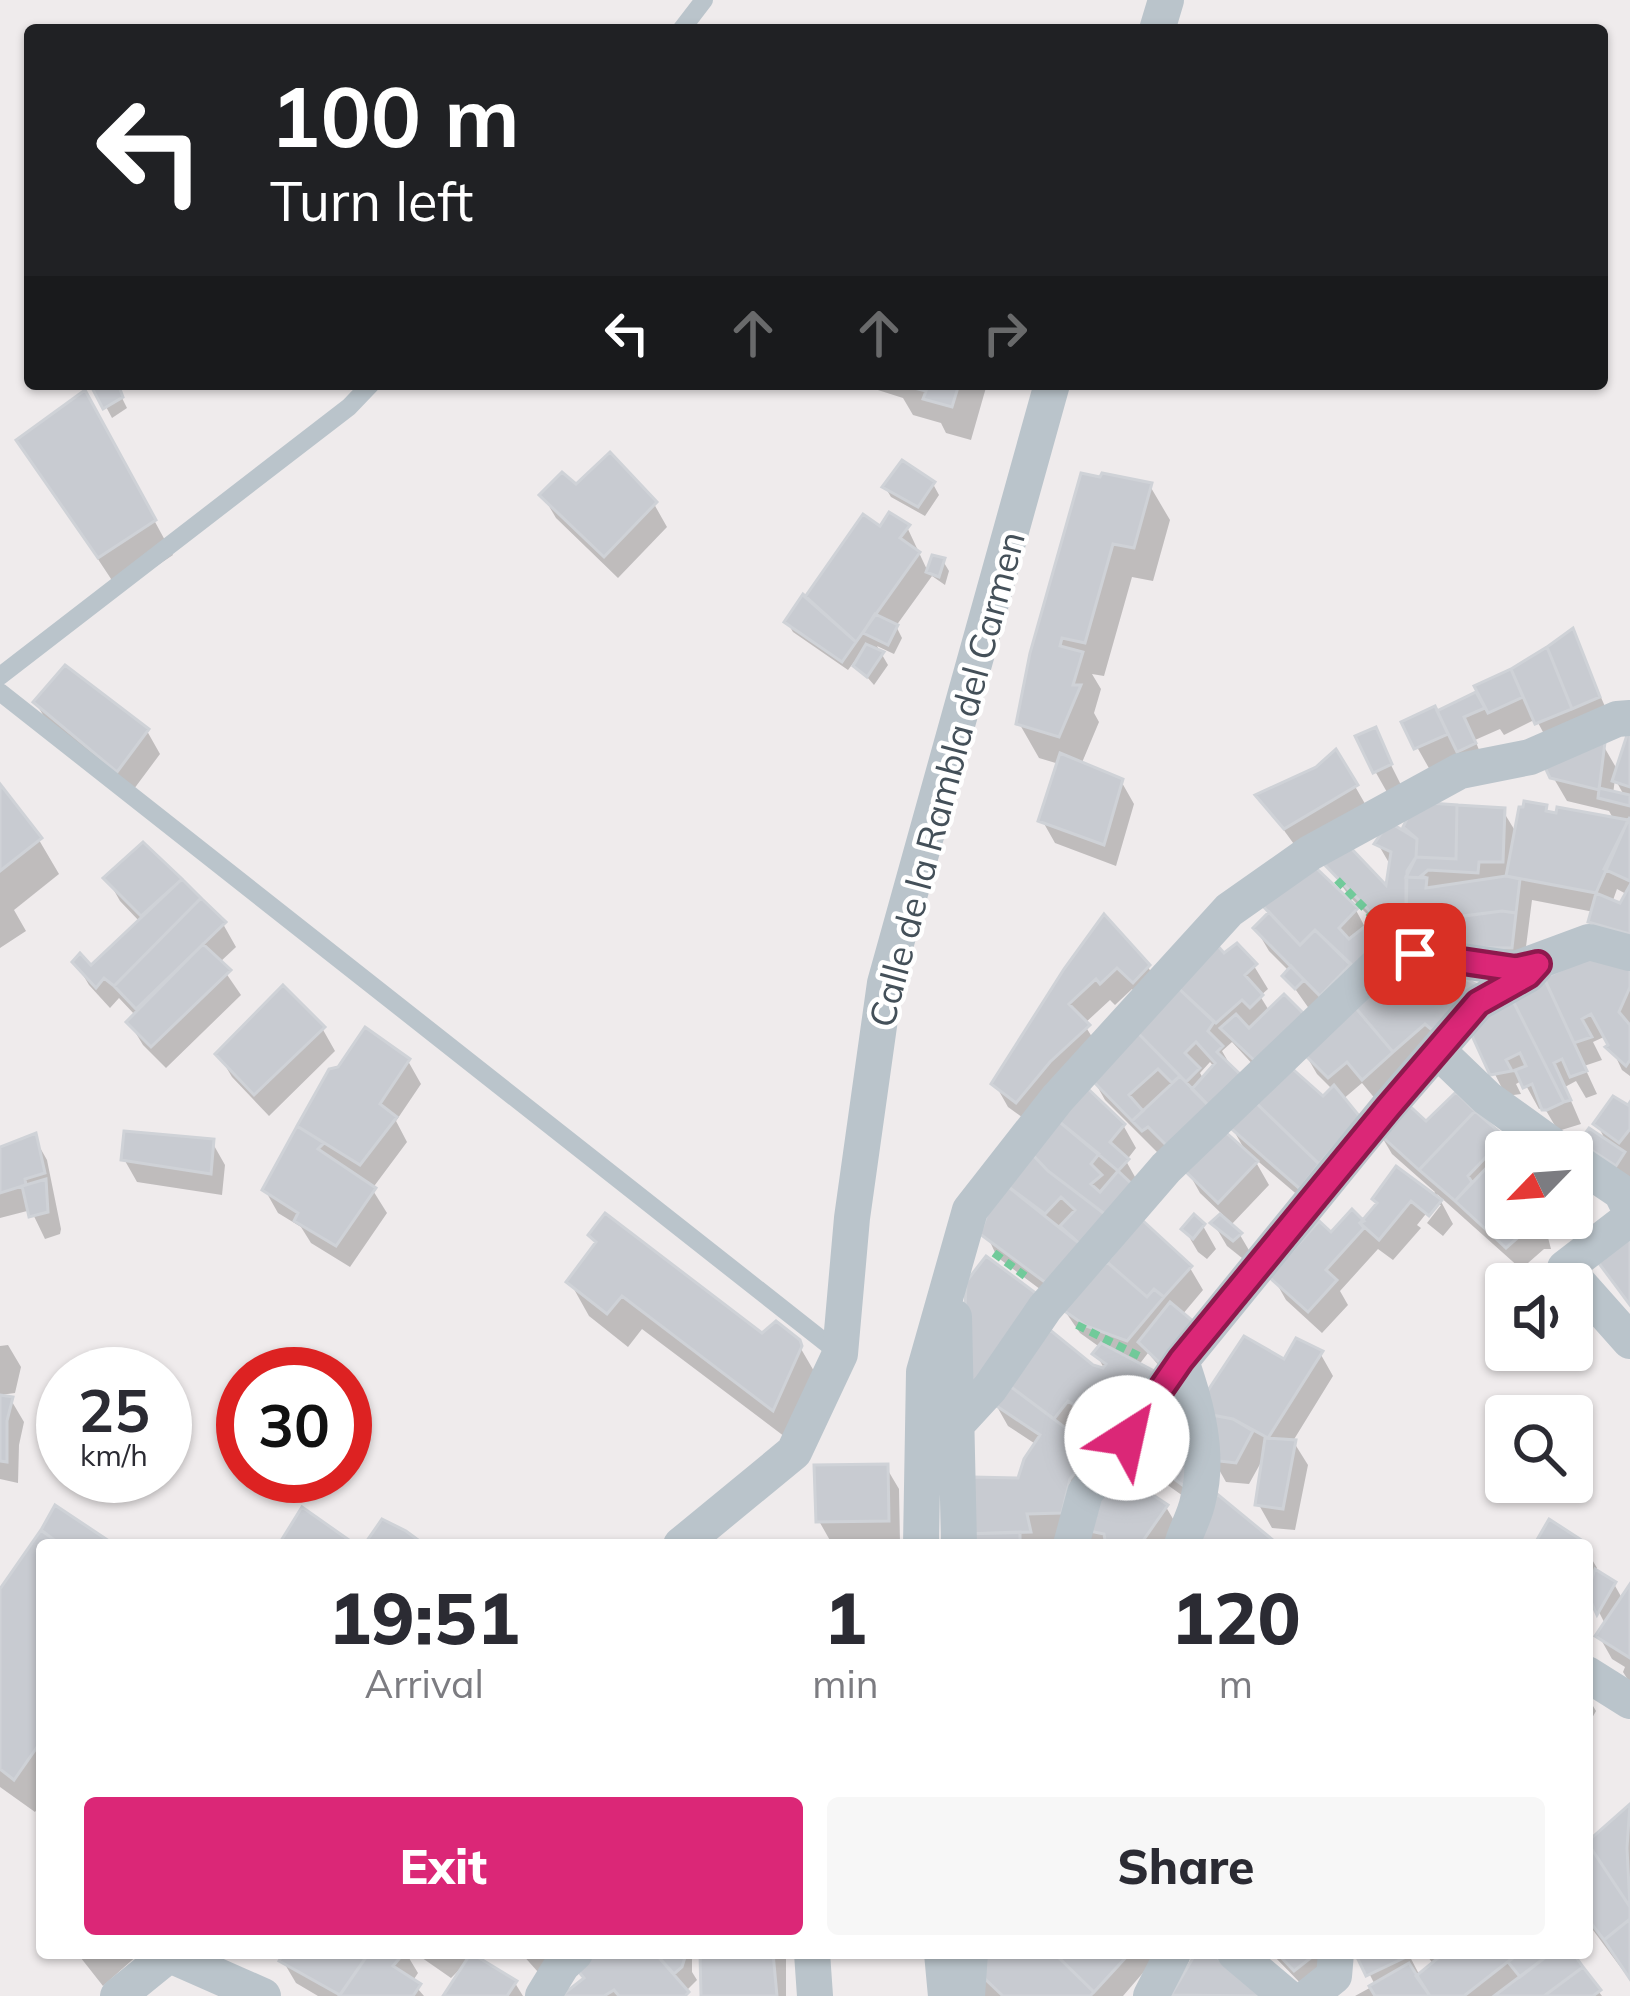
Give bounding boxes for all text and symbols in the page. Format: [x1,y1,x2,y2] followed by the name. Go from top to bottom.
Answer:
[270,63,520,168] text: 100 m
[72,72,228,228] icon: left
[270,167,473,235] text: Turn left
[594,300,660,366] icon: left
[720,300,786,366] icon: ahead
[846,300,912,366] icon: ahead
[972,300,1038,366] icon: right
[858,526,1034,1032] street label: Calle de la Rambla del Carmen
[1364,903,1466,1005] pin
[1382,921,1448,987] icon: arrive
[1485,1131,1593,1239] north arrow
[1485,1131,1593,1503] map controls
[1485,1263,1593,1371] button: sound
[216,1347,372,1503] speed limit sign: 30
[78,1372,150,1447] text: 25
[1064,1375,1190,1501] position arrow
[1485,1395,1593,1503] button: search
[80,1436,148,1474] text: km/h
[328,1572,520,1662] text: 19:51
[824,1572,867,1662] text: 1
[1171,1572,1301,1662] text: 120
[364,1659,484,1708] text: Arrival
[812,1659,879,1708] text: min
[1219,1659,1253,1708] text: m
[84,1797,803,1935] button: Exit
[827,1797,1545,1935] button: Share

